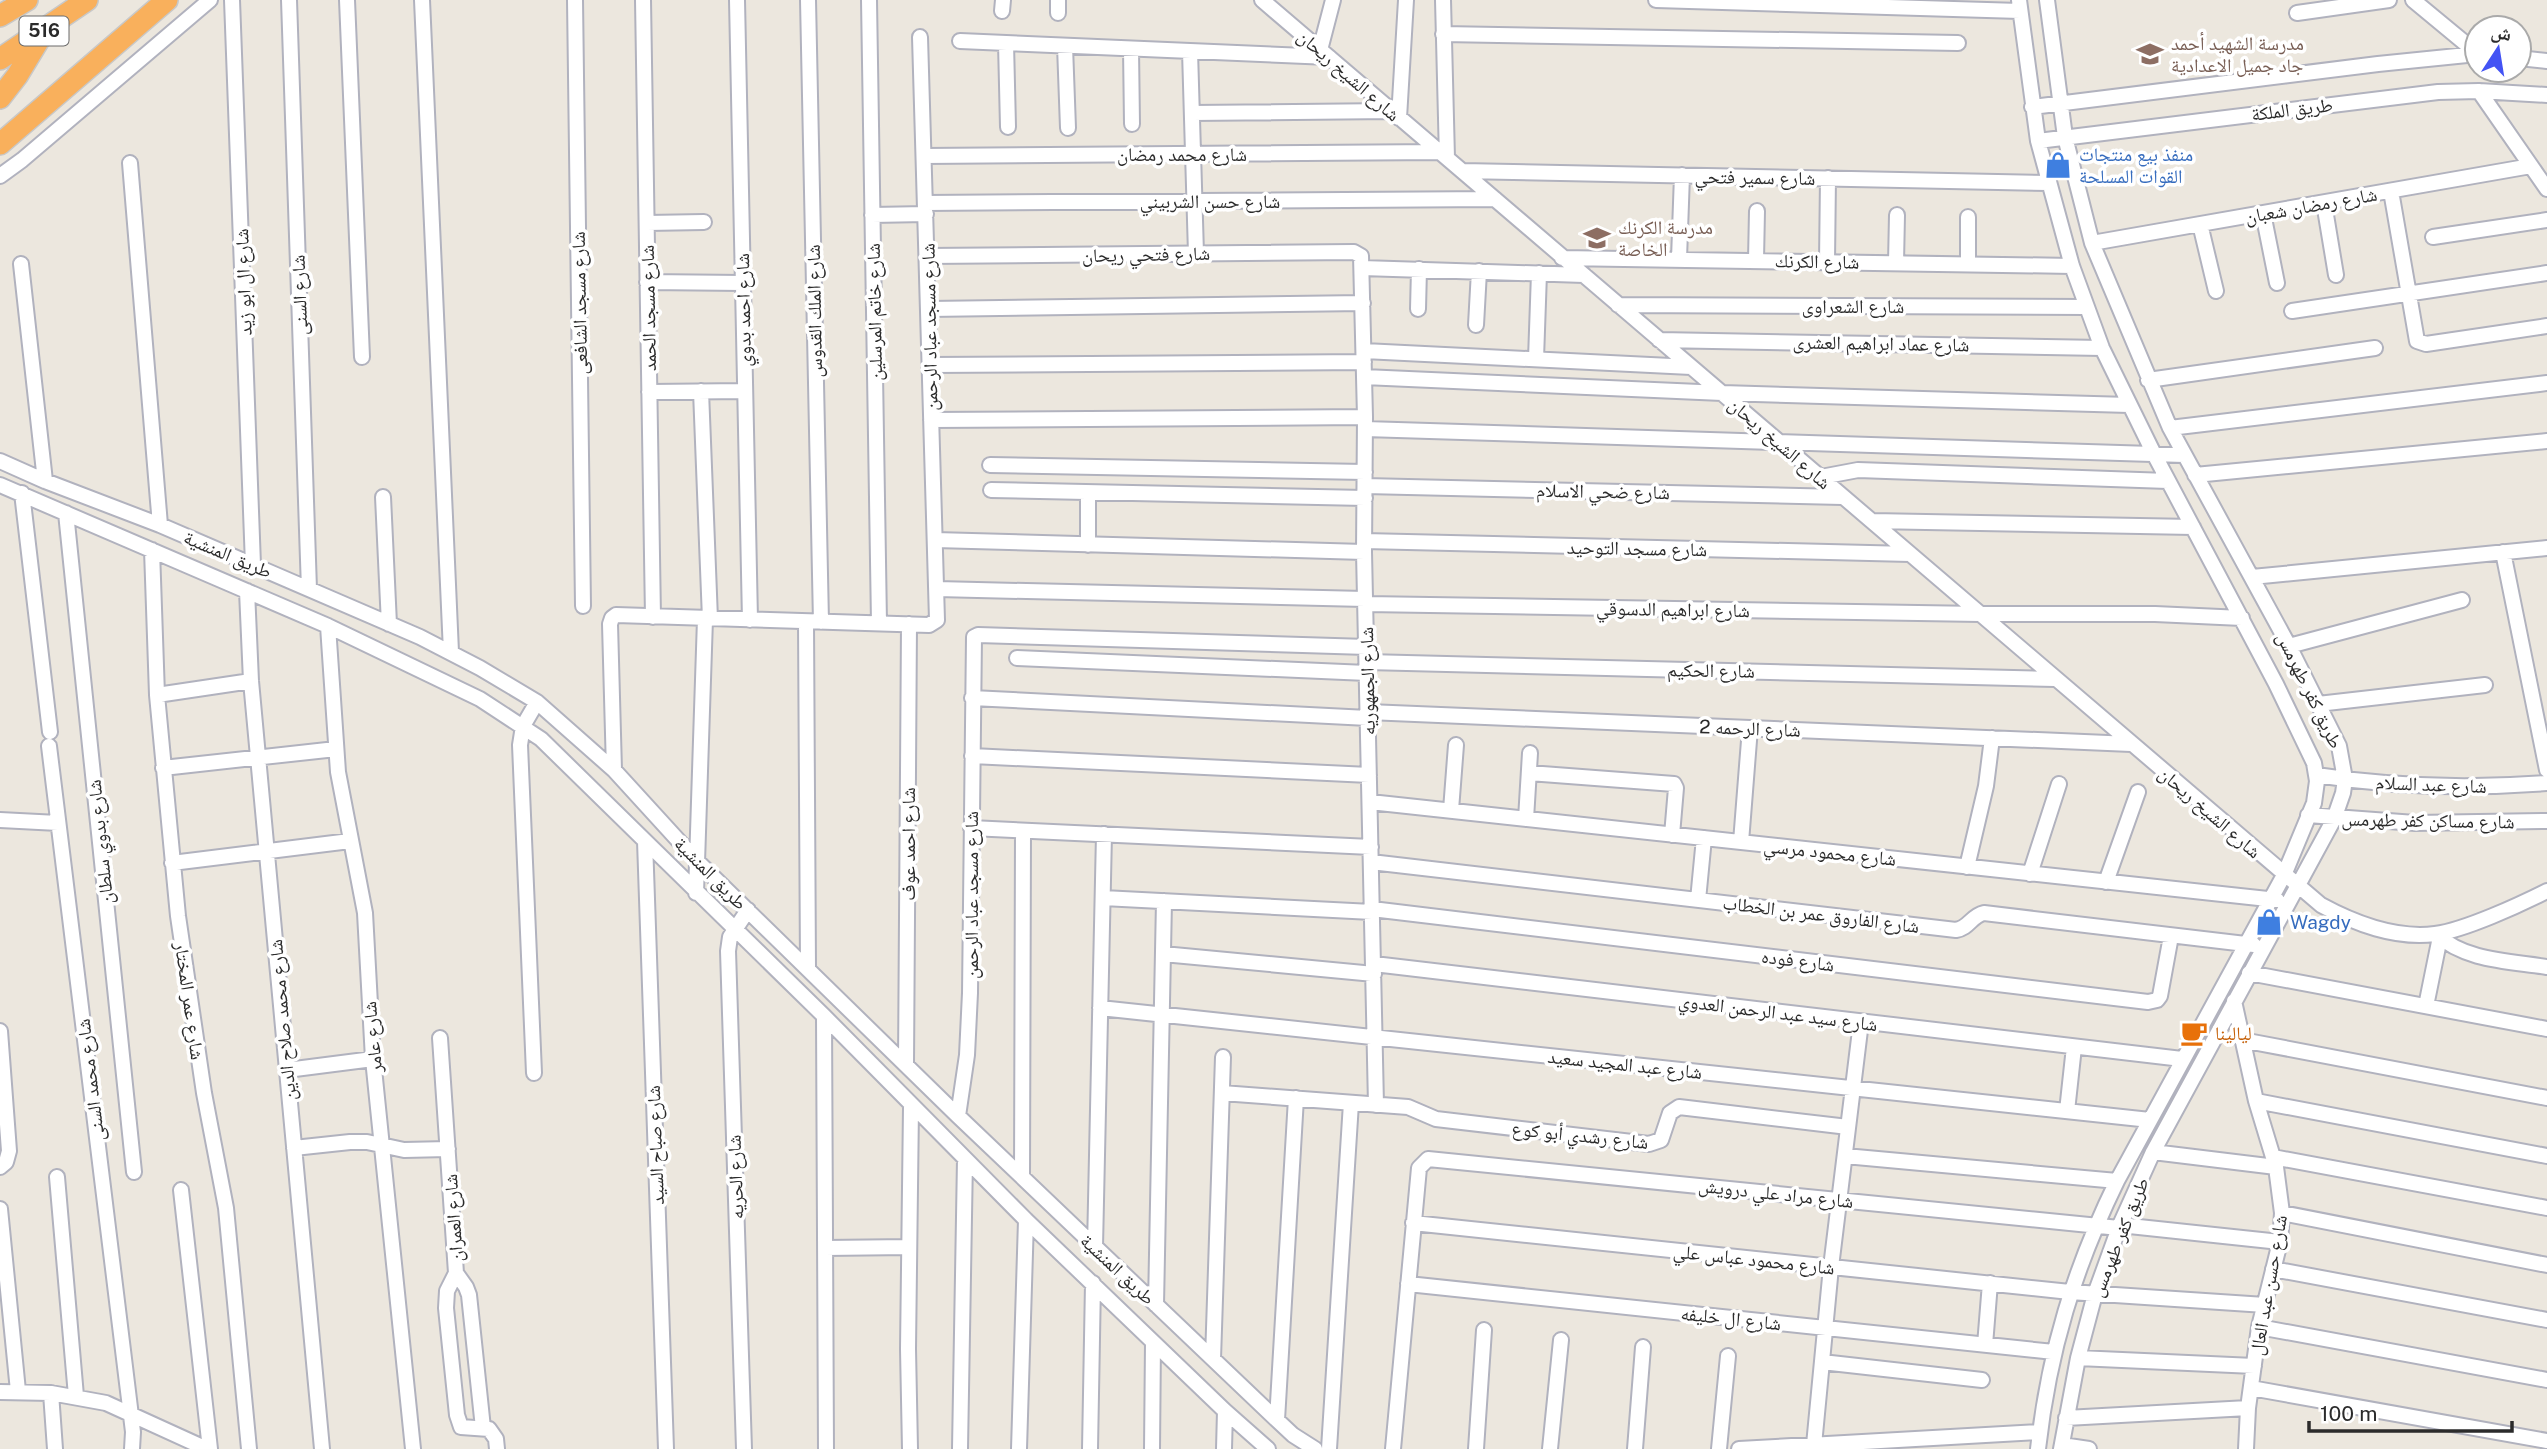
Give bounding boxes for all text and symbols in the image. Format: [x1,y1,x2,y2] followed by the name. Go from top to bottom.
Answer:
[2463,14,2533,84] north arrow
[20,16,68,46] road number: 516
[2489,20,2514,46] text: ش
[1292,25,1405,127] street label: شارع الشيخ ريحان
[2171,32,2304,77] place label: مدرسة الشهيد أحمد جاد جميل الاعدادية
[2135,39,2165,69] school or university icon: مدرسة الشهيد أحمد جاد جميل الاعدادية
[2250,93,2334,126] street label: طريق الملكة
[1117,143,1247,166] street label: شارع محمد رمضان
[2079,143,2193,188] place label: منفذ بيع منتجات القوات المسلحة
[2043,150,2073,180] shop icon: منفذ بيع منتجات القوات المسلحة
[1694,165,1816,194] street label: شارع سمير فتحي
[2243,183,2379,228] street label: شارع رمضان شعبان
[1140,190,1280,217] street label: شارع حسن الشربيني
[1618,216,1713,260] place label: مدرسة الكرنك الخاصة
[1582,223,1612,253] school or university icon: مدرسة الكرنك الخاصة
[230,228,257,336] street label: شارع ال ابو زيد
[567,231,592,375] street label: شارع مسجد الشافعى
[1082,242,1210,271] street label: شارع فتحي ريحان
[862,243,888,381] street label: شارع خاتم المرسلين
[917,243,942,411] street label: شارع مسجد عباد الرحمن
[802,244,827,378] street label: شارع الملك القدوس
[636,245,661,371] street label: شارع مسجد الحمد
[1774,249,1860,274] street label: شارع الكرنك
[731,253,760,367] street label: شارع احمد بدوي
[287,254,312,336] street label: شارع السنى
[1802,295,1904,318] street label: شارع الشعراوى
[1792,330,1970,358] street label: شارع عماد ابراهيم العشرى
[1723,393,1836,495] street label: شارع الشيخ ريحان
[1536,479,1670,508] street label: شارع ضحي الاسلام
[180,526,275,583] street label: طريق المنشية
[1567,536,1707,561] street label: شارع مسجد التوحيد
[1596,597,1750,626] street label: شارع ابراهيم الدسوقي
[1355,627,1380,735] street label: شارع الجمهوريه
[2271,628,2348,752] street label: طريق كفر طهرمس
[1667,658,1755,684] street label: شارع الحكيم
[1699,715,1801,742] street label: شارع الرحمه 2
[2153,762,2266,864] street label: شارع الشيخ ريحان
[2375,771,2487,800] street label: شارع عبد السلام
[83,778,122,905] street label: شارع بدوي سلطان
[897,787,920,901] street label: شارع احمد عوف
[2341,807,2515,834] street label: شارع مساكن كفر طهرمس
[960,811,983,979] street label: شارع مسجد عباد الرحمن
[669,832,752,915] street label: طريق المنشية
[1762,834,1897,875] street label: شارع محمود مرسي
[1721,891,1921,938] street label: شارع الفاروق عمر بن الخطاب
[2254,907,2284,937] shop icon: Wagdy
[2290,911,2351,933] place label: Wagdy
[264,938,301,1102] street label: شارع محمد صلاح الدين
[170,940,209,1061] street label: شارع عمر المختار
[1760,945,1836,976] street label: شارع فوده
[1677,989,1879,1040] street label: شارع سيد عبد الرحمن العدوي
[358,1000,387,1075] street label: شارع عامر
[72,1017,109,1143] street label: شارع محمد السنى
[2179,1018,2209,1048] cafe icon: ليالينا
[2215,1022,2252,1044] place label: ليالينا
[1547,1045,1703,1084] street label: شارع عبد المجيد سعيد
[642,1085,669,1205] street label: شارع صباح السيد
[1510,1117,1649,1158] street label: شارع رشدي أبو كوع
[723,1134,748,1220] street label: شارع الحريه
[439,1173,468,1263] street label: شارع العمران
[1697,1174,1855,1217] street label: شارع مراد علي درويش
[2085,1174,2154,1300] street label: طريق كفر طهرمس
[2245,1213,2292,1357] street label: شارع حسن عبد العال
[1076,1229,1160,1310] street label: طريق المنشية
[1672,1240,1836,1283] street label: شارع محمود عباس علي
[1680,1302,1782,1335] street label: شارع ال خليفه
[2309,1390,2512,1434] scale bar
[2320,1401,2377,1426] text: 100 m

